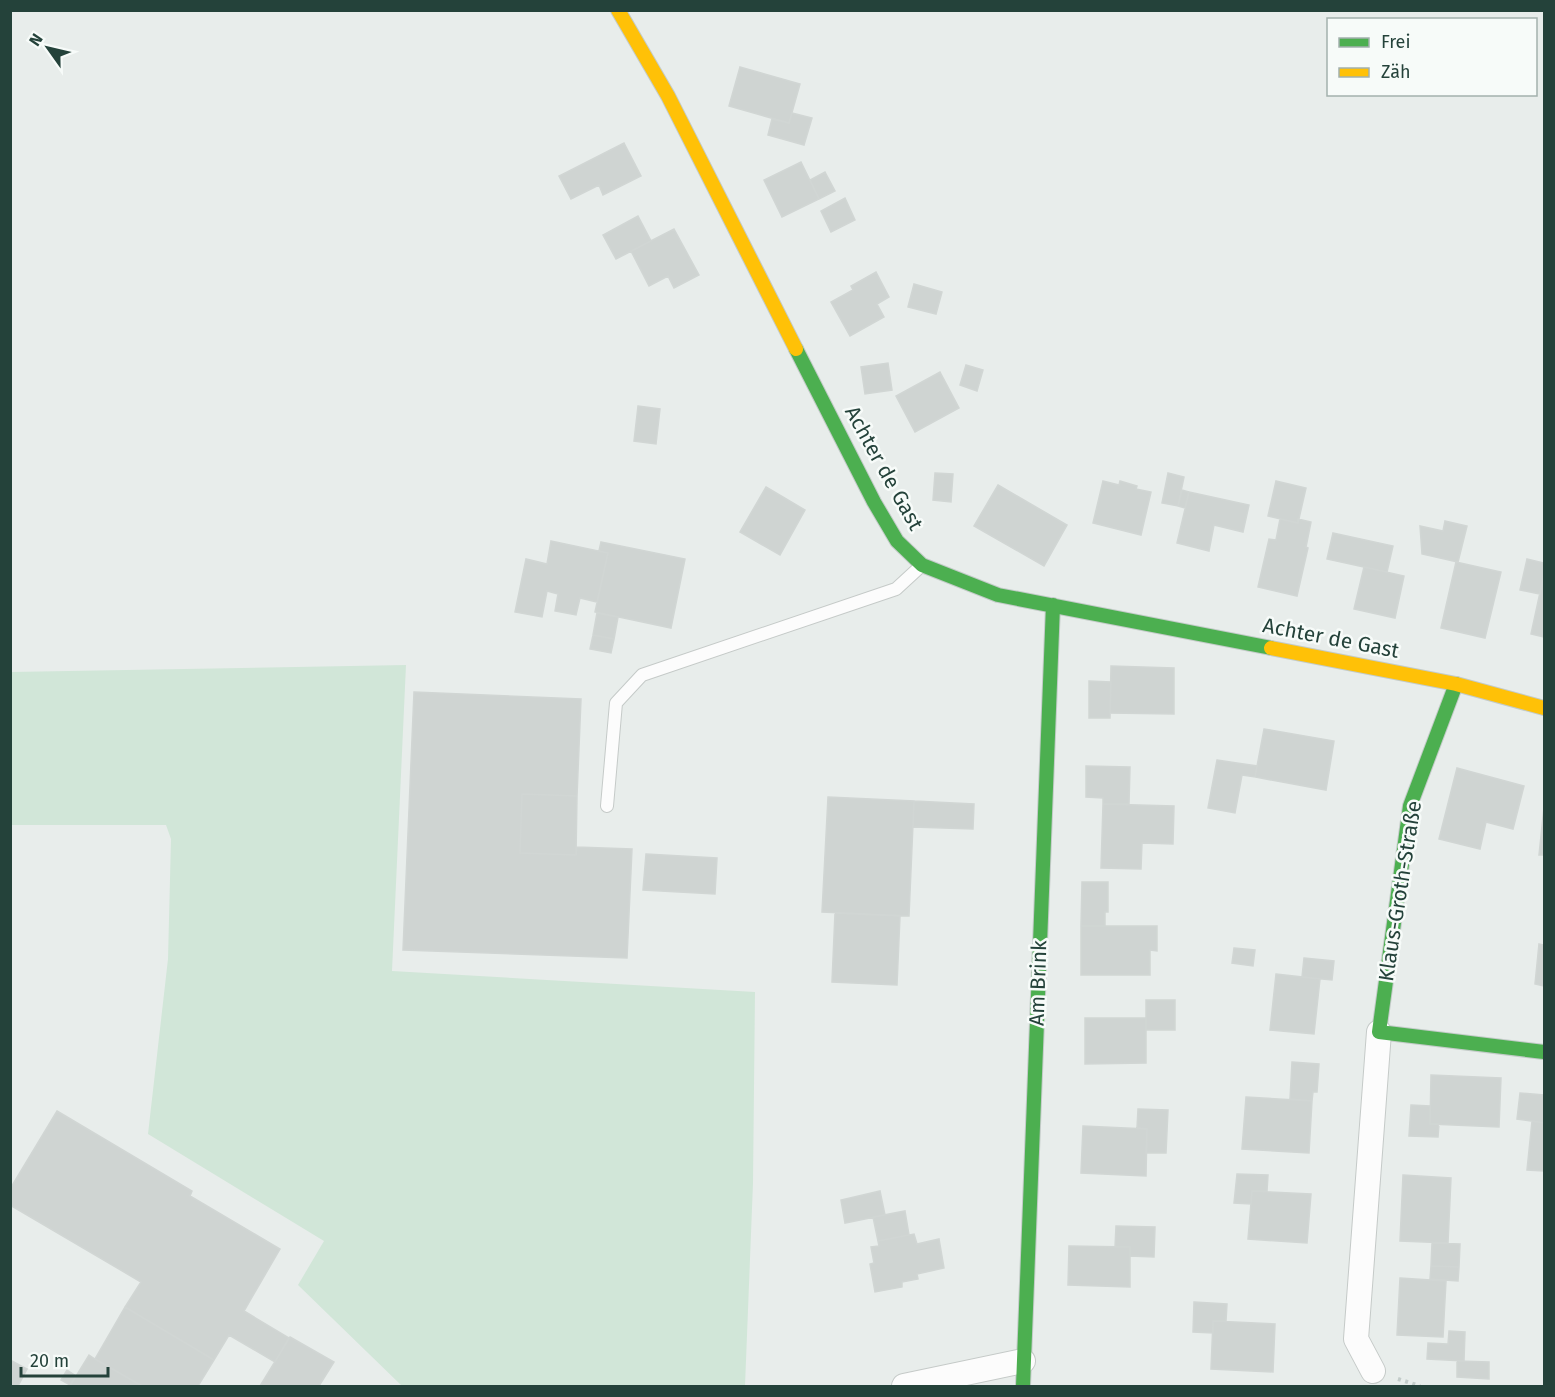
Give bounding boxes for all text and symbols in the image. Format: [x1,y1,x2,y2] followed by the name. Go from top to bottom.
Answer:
[18,18,78,78] north arrow
[1327,18,1537,96] legend
[25,30,47,50] text: N
[1381,31,1411,53] text: Frei
[1381,61,1410,83] text: Zäh
[839,401,929,535] street label: Achter de Gast
[1261,612,1402,664] street label: Achter de Gast
[1373,799,1427,983] street label: Klaus-Groth-Straße
[1024,940,1052,1026] street label: Am Brink
[21,1340,108,1378] scale bar
[30,1350,69,1372] text: 20 m

